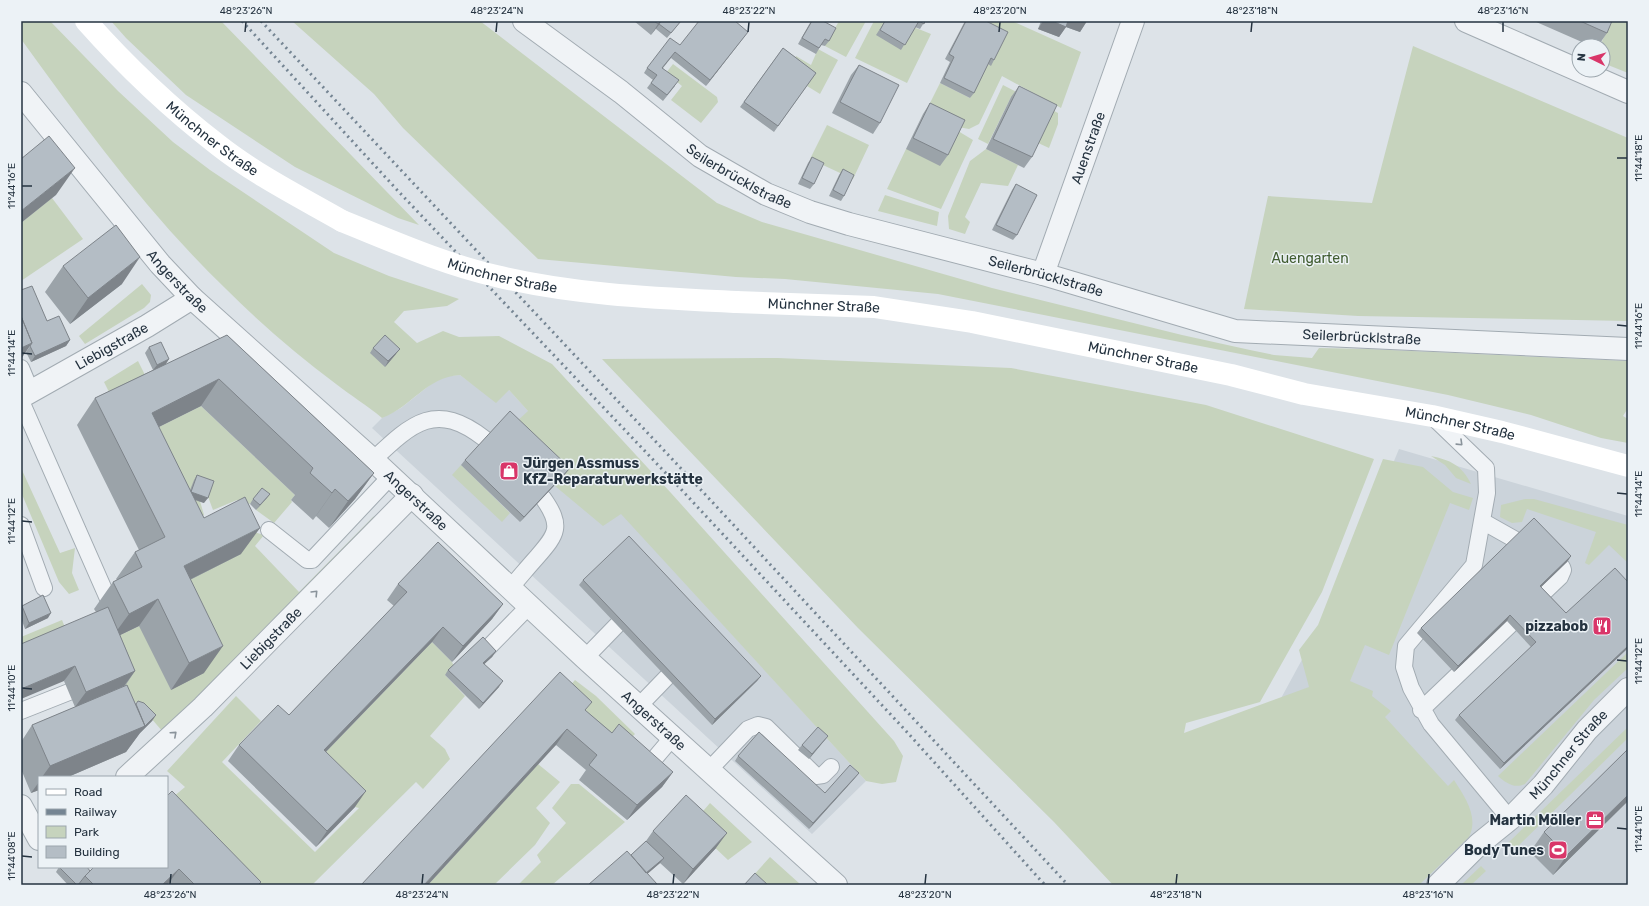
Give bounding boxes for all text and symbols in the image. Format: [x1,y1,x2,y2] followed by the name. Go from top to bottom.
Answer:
[220,5,272,17] text: 48°23'26"N
[471,5,524,17] text: 48°23'24"N
[723,5,776,17] text: 48°23'22"N
[973,5,1027,17] text: 48°23'20"N
[1226,5,1278,17] text: 48°23'18"N
[1477,5,1529,17] text: 48°23'16"N
[1571,38,1611,78] north arrow
[1575,53,1588,62] text: N
[163,97,262,180] street label: Münchner Straße
[1067,109,1109,186] street label: Auenstraße
[1633,135,1645,181] text: 11°44'18"E
[683,140,795,212] street label: Seilerbrücklstraße
[6,163,18,209] text: 11°44'16"E
[143,246,212,317] street label: Angerstraße
[1271,250,1349,267] park label: Auengarten
[987,252,1106,300] street label: Seilerbrücklstraße
[445,254,559,296] street label: Münchner Straße
[767,295,881,316] street label: Münchner Straße
[1633,303,1645,349] text: 11°44'16"E
[72,319,151,373] street label: Liebigstraße
[1302,326,1422,348] street label: Seilerbrücklstraße
[6,330,18,376] text: 11°44'14"E
[1086,337,1200,377] street label: Münchner Straße
[1404,403,1517,444] street label: Münchner Straße
[1455,438,1463,446] one-way arrow
[523,455,703,488] place label: Jürgen Assmuss KfZ-Reparaturwerkstätte
[498,460,520,482] shop icon: Jürgen Assmuss KfZ-Reparaturwerkstätte
[381,466,452,534] street label: Angerstraße
[1633,471,1645,517] text: 11°44'14"E
[6,498,18,544] text: 11°44'12"E
[310,590,318,598] one-way arrow
[236,603,305,673] street label: Liebigstraße
[1591,615,1613,637] restaurant icon: pizzabob
[1525,618,1588,635] place label: pizzabob
[1633,638,1645,684] text: 11°44'12"E
[6,665,18,711] text: 11°44'10"E
[618,687,690,754] street label: Angerstraße
[1526,706,1611,803] street label: Münchner Straße
[169,732,176,739] one-way arrow
[38,776,168,868] legend
[74,785,102,799] text: Road
[74,805,117,819] text: Railway
[1633,806,1645,852] text: 11°44'10"E
[1584,809,1606,831] office icon: Martin Möller
[1489,812,1582,829] place label: Martin Möller
[74,825,100,839] text: Park
[6,832,18,880] text: 11°44'08"E
[1547,839,1569,861] sports icon: Body Tunes
[1464,842,1544,859] place label: Body Tunes
[74,845,120,859] text: Building
[144,889,196,901] text: 48°23'26"N
[396,889,449,901] text: 48°23'24"N
[647,889,700,901] text: 48°23'22"N
[898,889,952,901] text: 48°23'20"N
[1150,889,1202,901] text: 48°23'18"N
[1402,889,1454,901] text: 48°23'16"N

